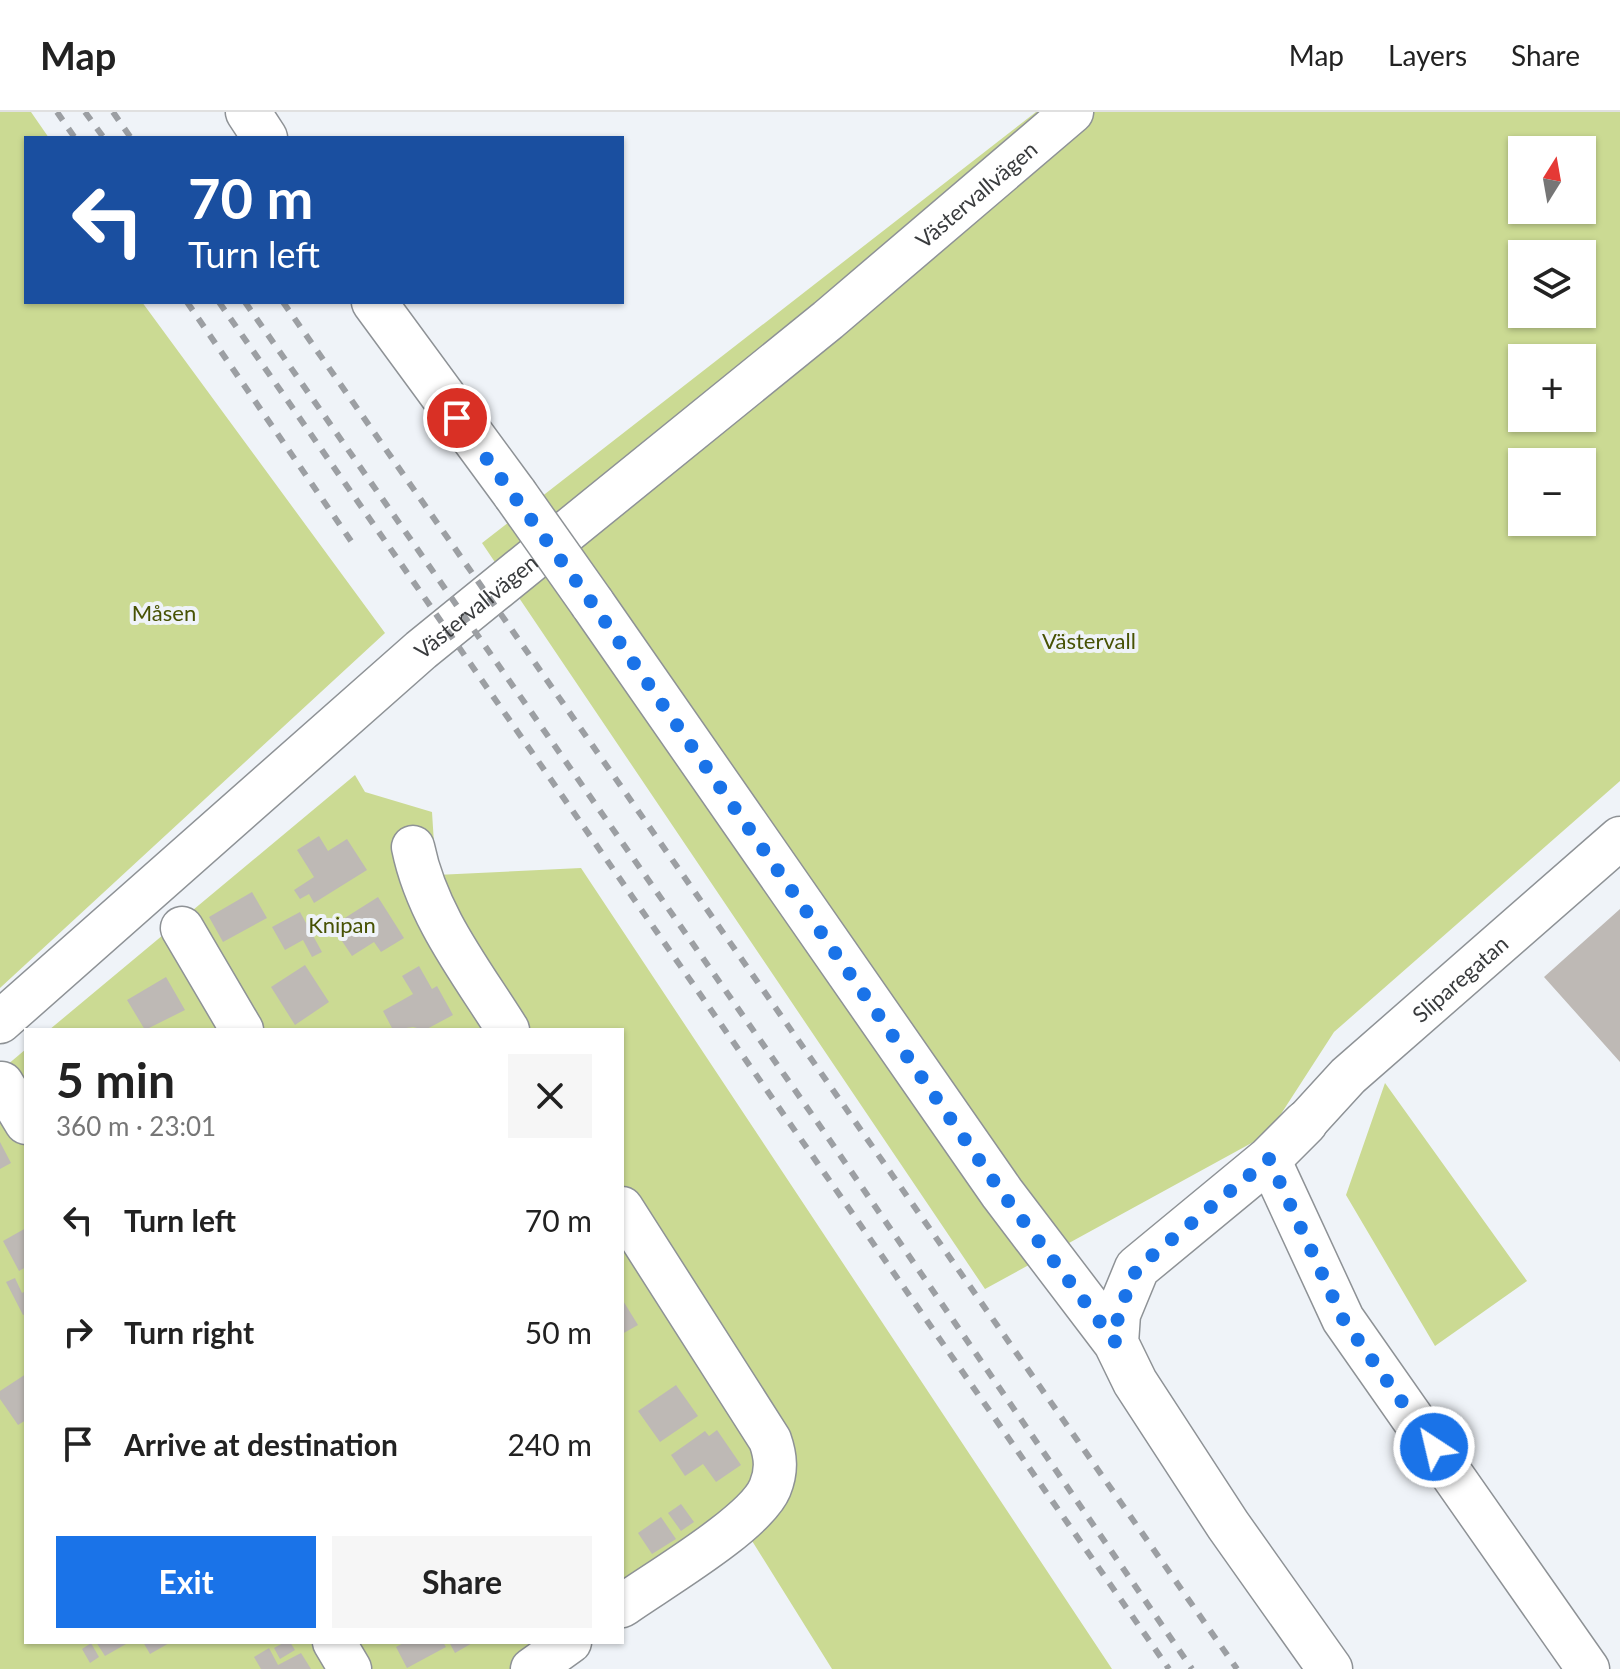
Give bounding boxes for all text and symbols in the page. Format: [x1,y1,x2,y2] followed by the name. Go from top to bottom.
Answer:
[40,32,116,78] text: Map
[1289,38,1344,72] text: Map
[1388,38,1467,72] text: Layers
[1511,38,1580,72] text: Share
[910,135,1042,253] street label: Västervallvägen
[1508,136,1596,224] north arrow
[1508,136,1596,536] map controls
[188,164,313,231] text: 70 m
[56,168,160,272] icon: left
[188,232,320,276] text: Turn left
[1508,240,1596,328] button: layers
[1508,344,1596,432] button: +
[423,384,491,452] pin
[435,396,479,440] icon: arrive
[1508,448,1596,536] button: −
[408,548,543,664] street label: Västervallvägen
[132,599,196,626] park label: Måsen
[1042,627,1136,654] park label: Västervall
[308,911,376,938] park label: Knipan
[1406,929,1513,1027] street label: Sliparegatan
[56,1051,175,1108] text: 5 min
[508,1054,592,1138] button: close
[56,1110,216,1142] text: 360 m · 23:01
[56,1198,100,1242] icon: left
[124,1202,236,1238] text: Turn left
[525,1202,592,1238] text: 70 m
[56,1310,100,1354] icon: right
[124,1314,254,1350] text: Turn right
[525,1314,592,1350] text: 50 m
[1392,1405,1476,1489] position arrow
[56,1422,100,1466] icon: arrive
[124,1426,398,1462] text: Arrive at destination
[507,1426,592,1462] text: 240 m
[56,1536,316,1628] button: Exit
[332,1536,592,1628] button: Share

